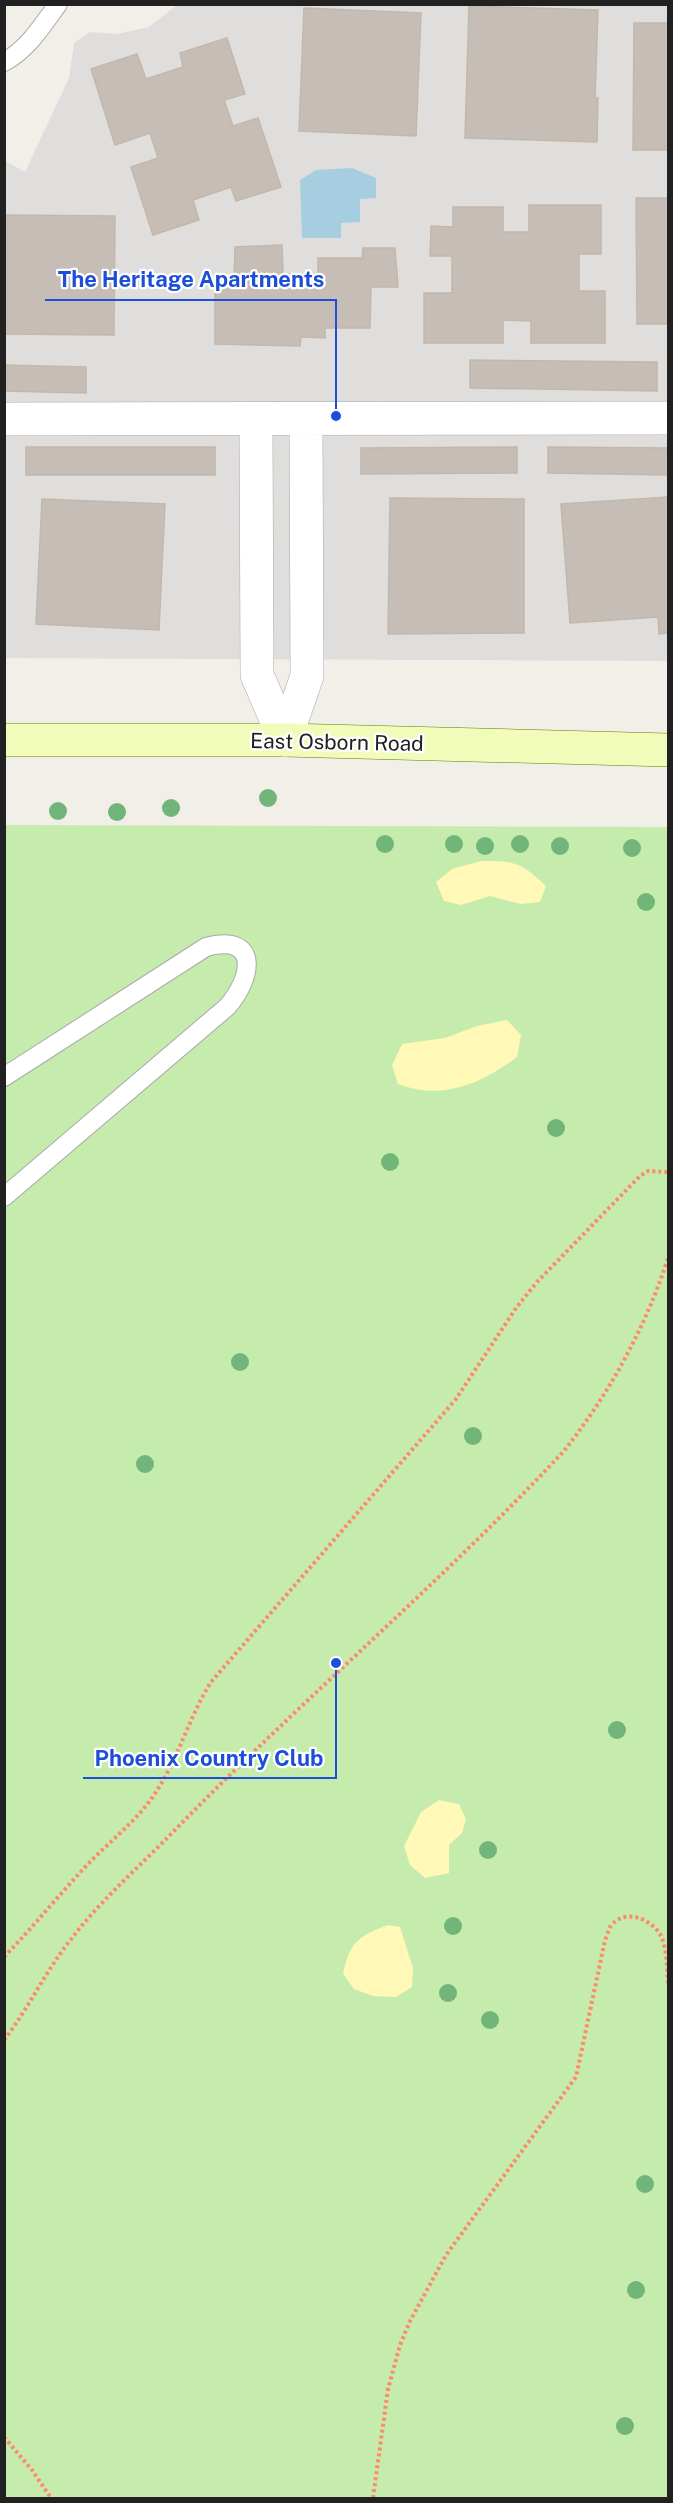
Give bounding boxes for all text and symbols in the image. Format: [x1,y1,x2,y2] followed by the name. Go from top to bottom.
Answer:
[45,260,336,300] callout: The Heritage Apartments
[58,266,324,292] text: The Heritage Apartments
[250,728,424,756] street label: East Osborn Road
[83,1738,336,1778] callout: Phoenix Country Club
[95,1745,323,1771] text: Phoenix Country Club

